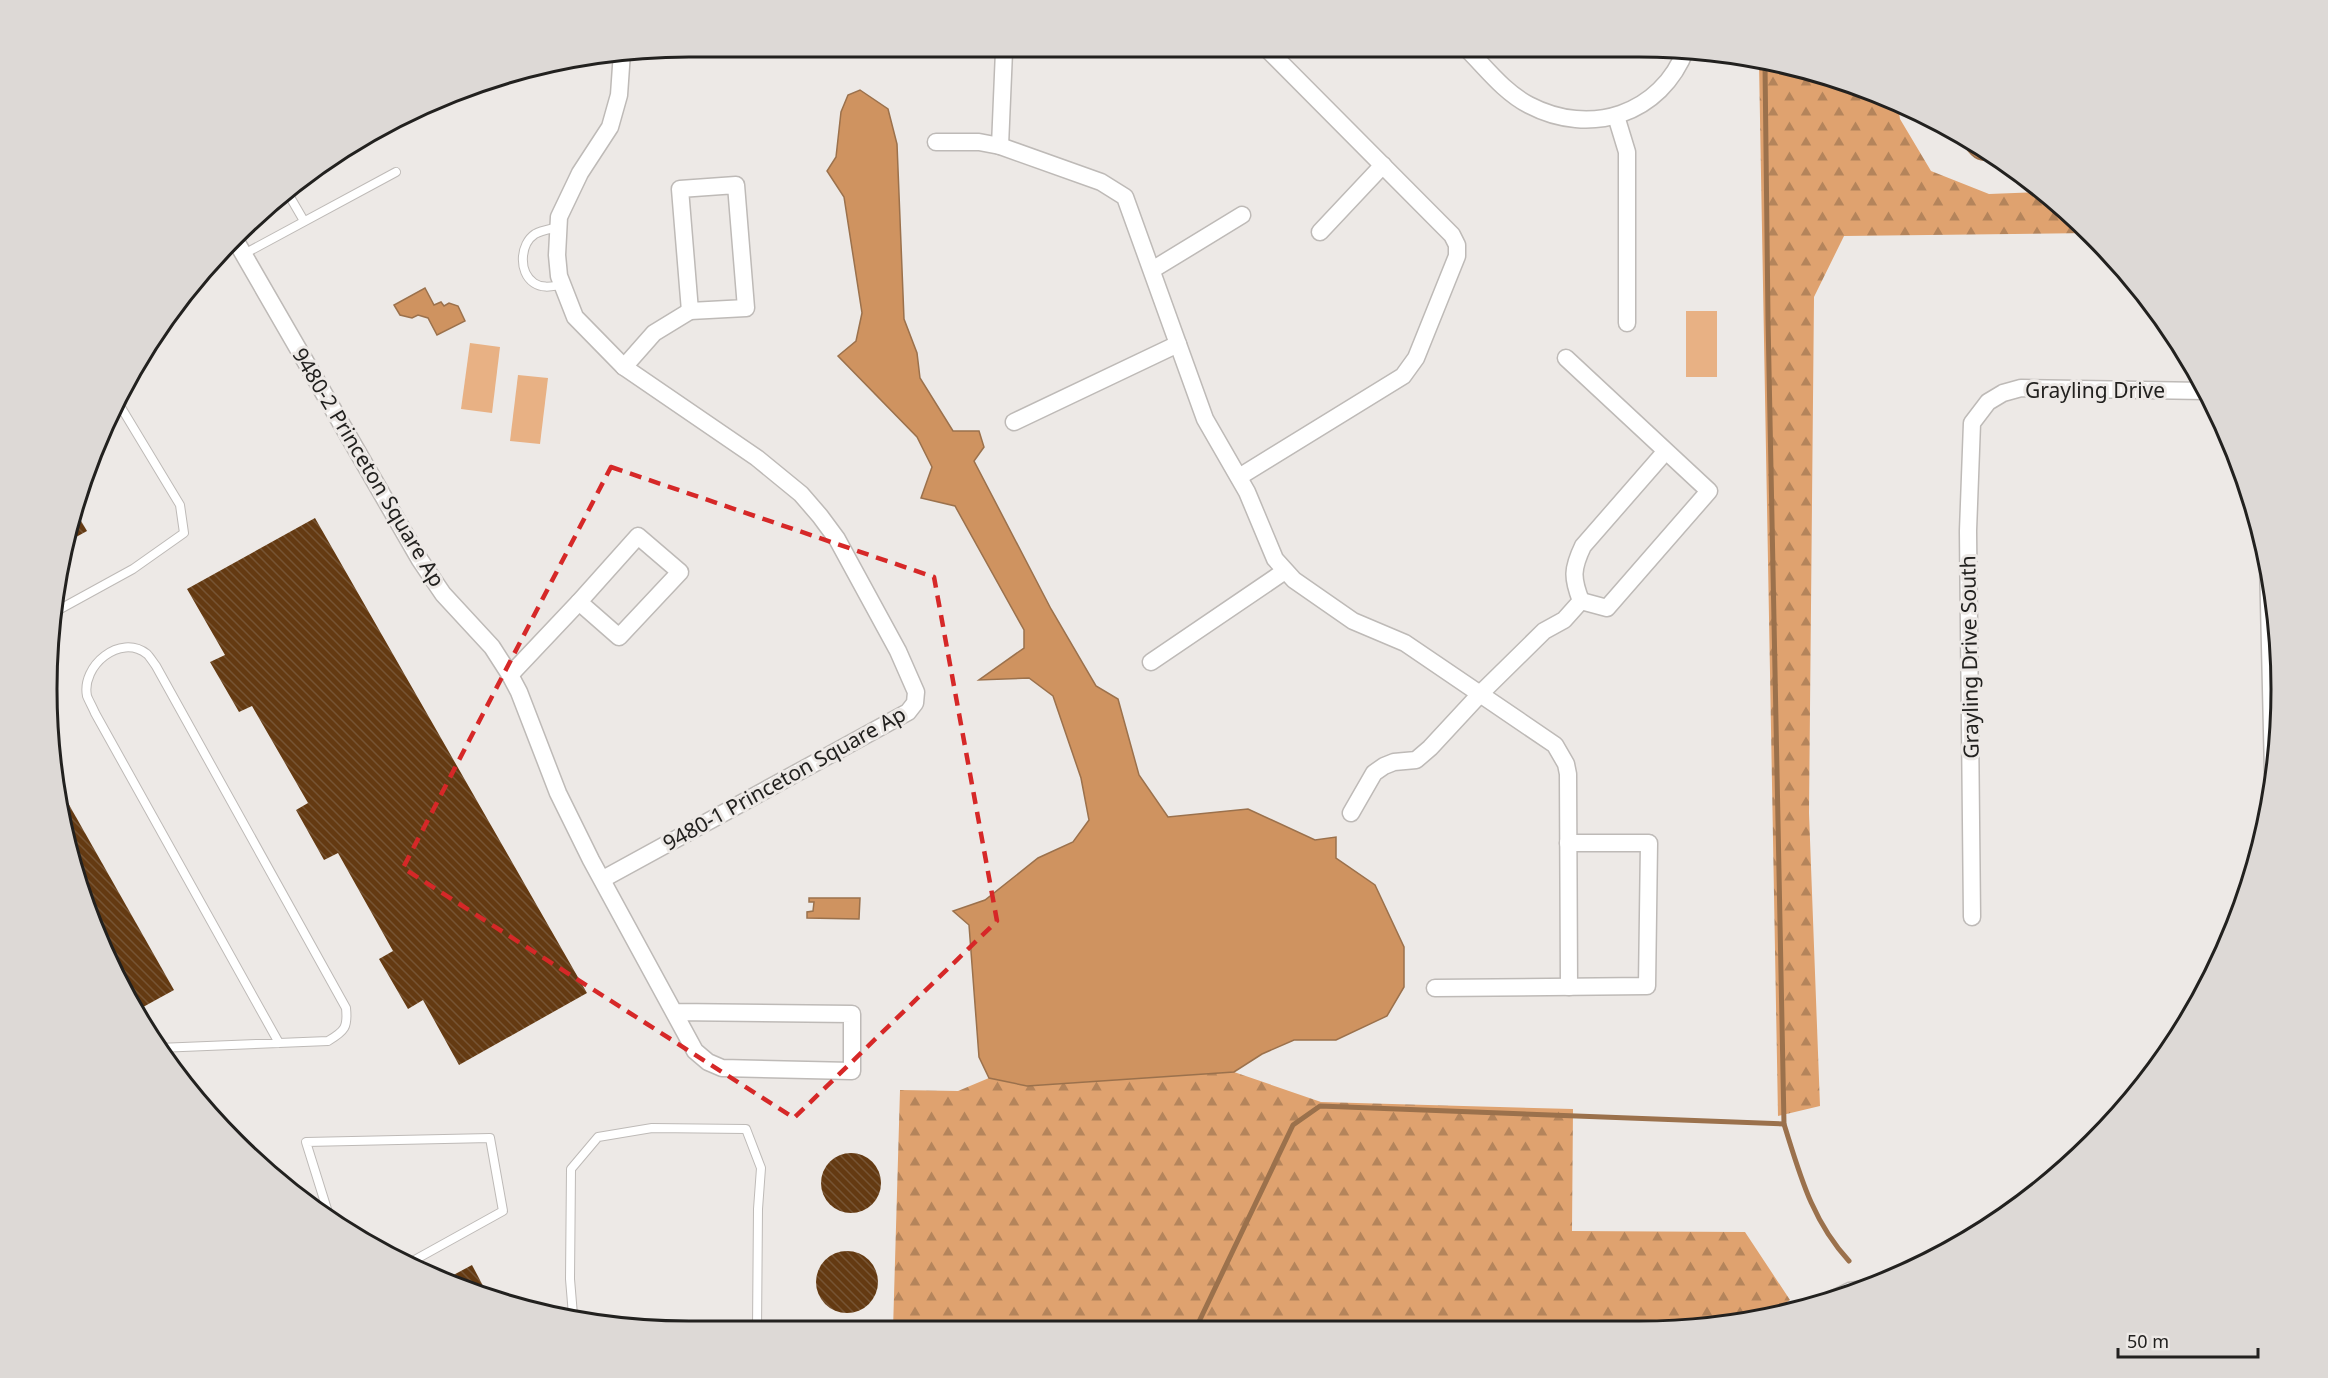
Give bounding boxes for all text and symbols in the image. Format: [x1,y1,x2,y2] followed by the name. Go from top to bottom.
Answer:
[286,342,452,592] street label: 9480-2 Princeton Square Ap
[2025,376,2165,404] street label: Grayling Drive
[1953,555,1985,759] street label: Grayling Drive South
[657,699,911,857] street label: 9480-1 Princeton Square Ap
[2118,1321,2258,1359] scale bar
[2127,1329,2169,1353] text: 50 m

